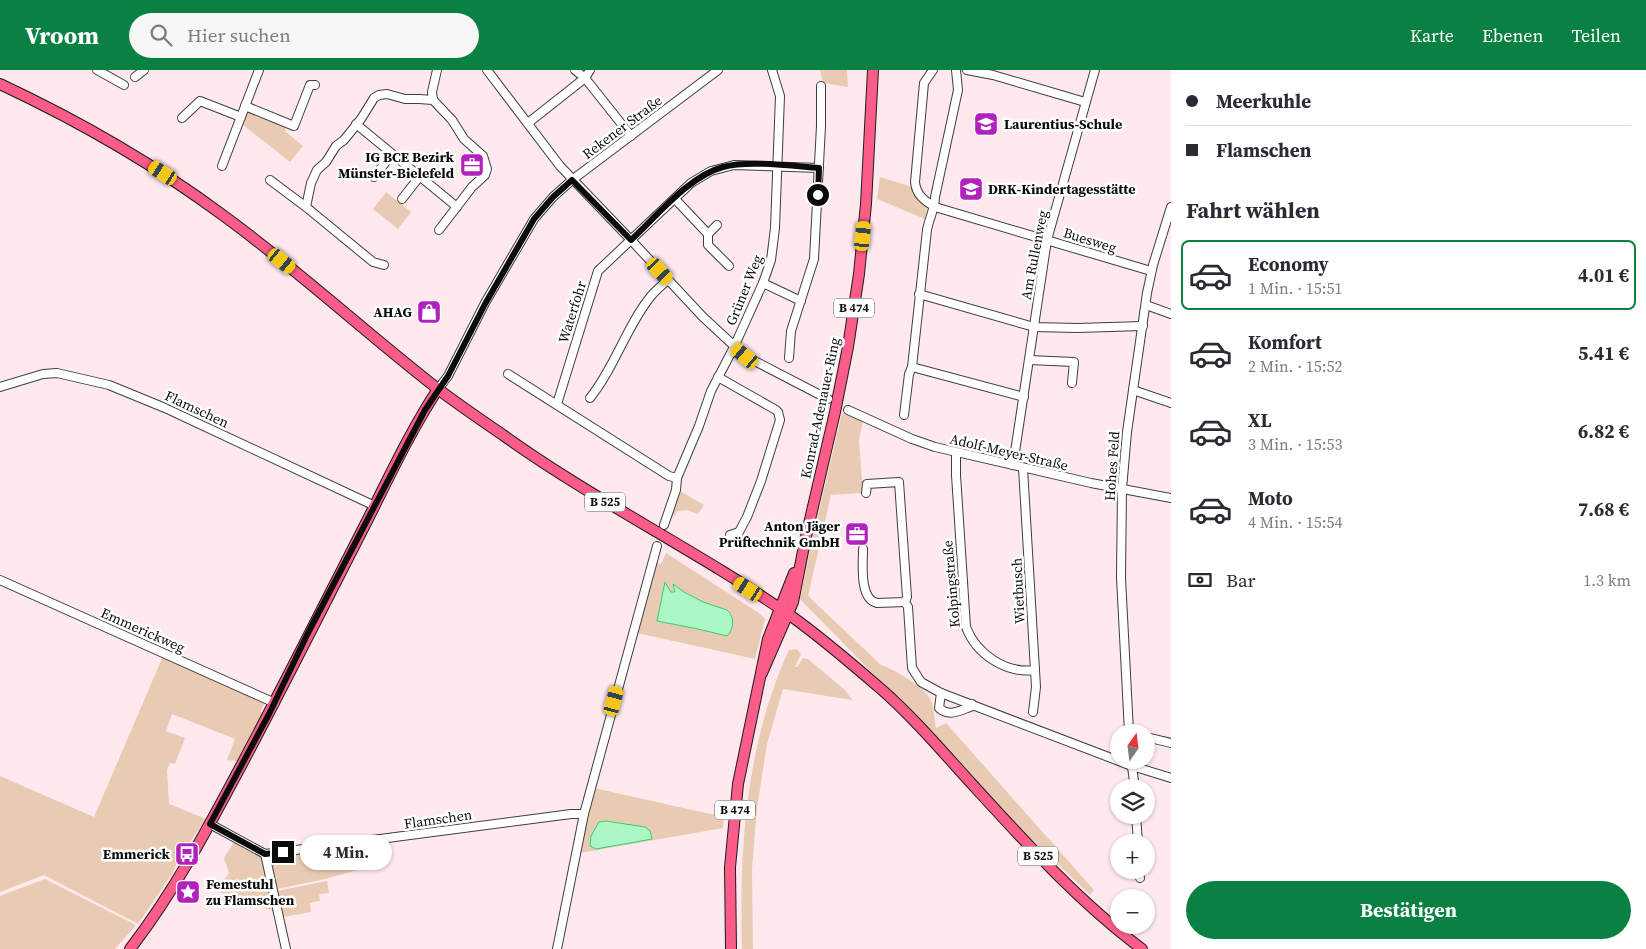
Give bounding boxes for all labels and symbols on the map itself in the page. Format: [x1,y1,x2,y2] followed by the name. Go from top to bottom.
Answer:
[578,90,666,164] street label: Rekener Straße
[973,111,999,137] school or university icon: Laurentius-Schule
[1004,114,1122,134] place label: Laurentius-Schule
[338,147,455,183] place label: IG BCE Bezirk Münster-Bielefeld
[459,152,485,178] office icon: IG BCE Bezirk Münster-Bielefeld
[146,159,179,187] car
[958,176,984,202] school or university icon: DRK-Kindertagesstätte
[988,179,1136,199] place label: DRK-Kindertagesstätte
[807,184,829,206] route start
[1016,209,1052,301] street label: Am Rullenweg
[853,220,872,252] car
[1061,222,1119,258] street label: Buesweg
[265,246,298,276] car
[721,252,767,328] street label: Grüner Weg
[644,255,675,287] car
[553,278,591,345] street label: Waterfohr
[834,298,874,318] road number: B 474
[416,299,442,325] shop icon: AHAG
[373,302,413,322] place label: AHAG
[795,336,845,480] street label: Konrad-Adenauer-Ring
[728,341,761,371] car
[162,385,233,433] street label: Flamschen
[948,429,1070,475] street label: Adolf-Meyer-Straße
[1100,430,1124,502] street label: Hohes Feld
[585,492,625,512] road number: B 525
[719,516,840,552] place label: Anton Jäger Prüftechnik GmbH
[844,521,870,547] office icon: Anton Jäger Prüftechnik GmbH
[937,540,965,628] street label: Kolpingstraße
[1006,557,1030,625] street label: Wietbusch
[731,575,764,603] car
[98,603,188,657] street label: Emmerickweg
[602,685,625,717] car
[1110,724,1155,769] north arrow
[715,800,755,820] road number: B 474
[403,804,474,834] street label: Flamschen
[300,834,393,870] callout: 4 Min.
[174,841,200,867] bus stop icon: Emmerick
[272,841,294,863] route end
[103,844,171,864] place label: Emmerick
[1018,846,1058,866] road number: B 525
[206,874,295,910] place label: Femestuhl zu Flamschen
[175,879,201,905] place icon: Femestuhl zu Flamschen

